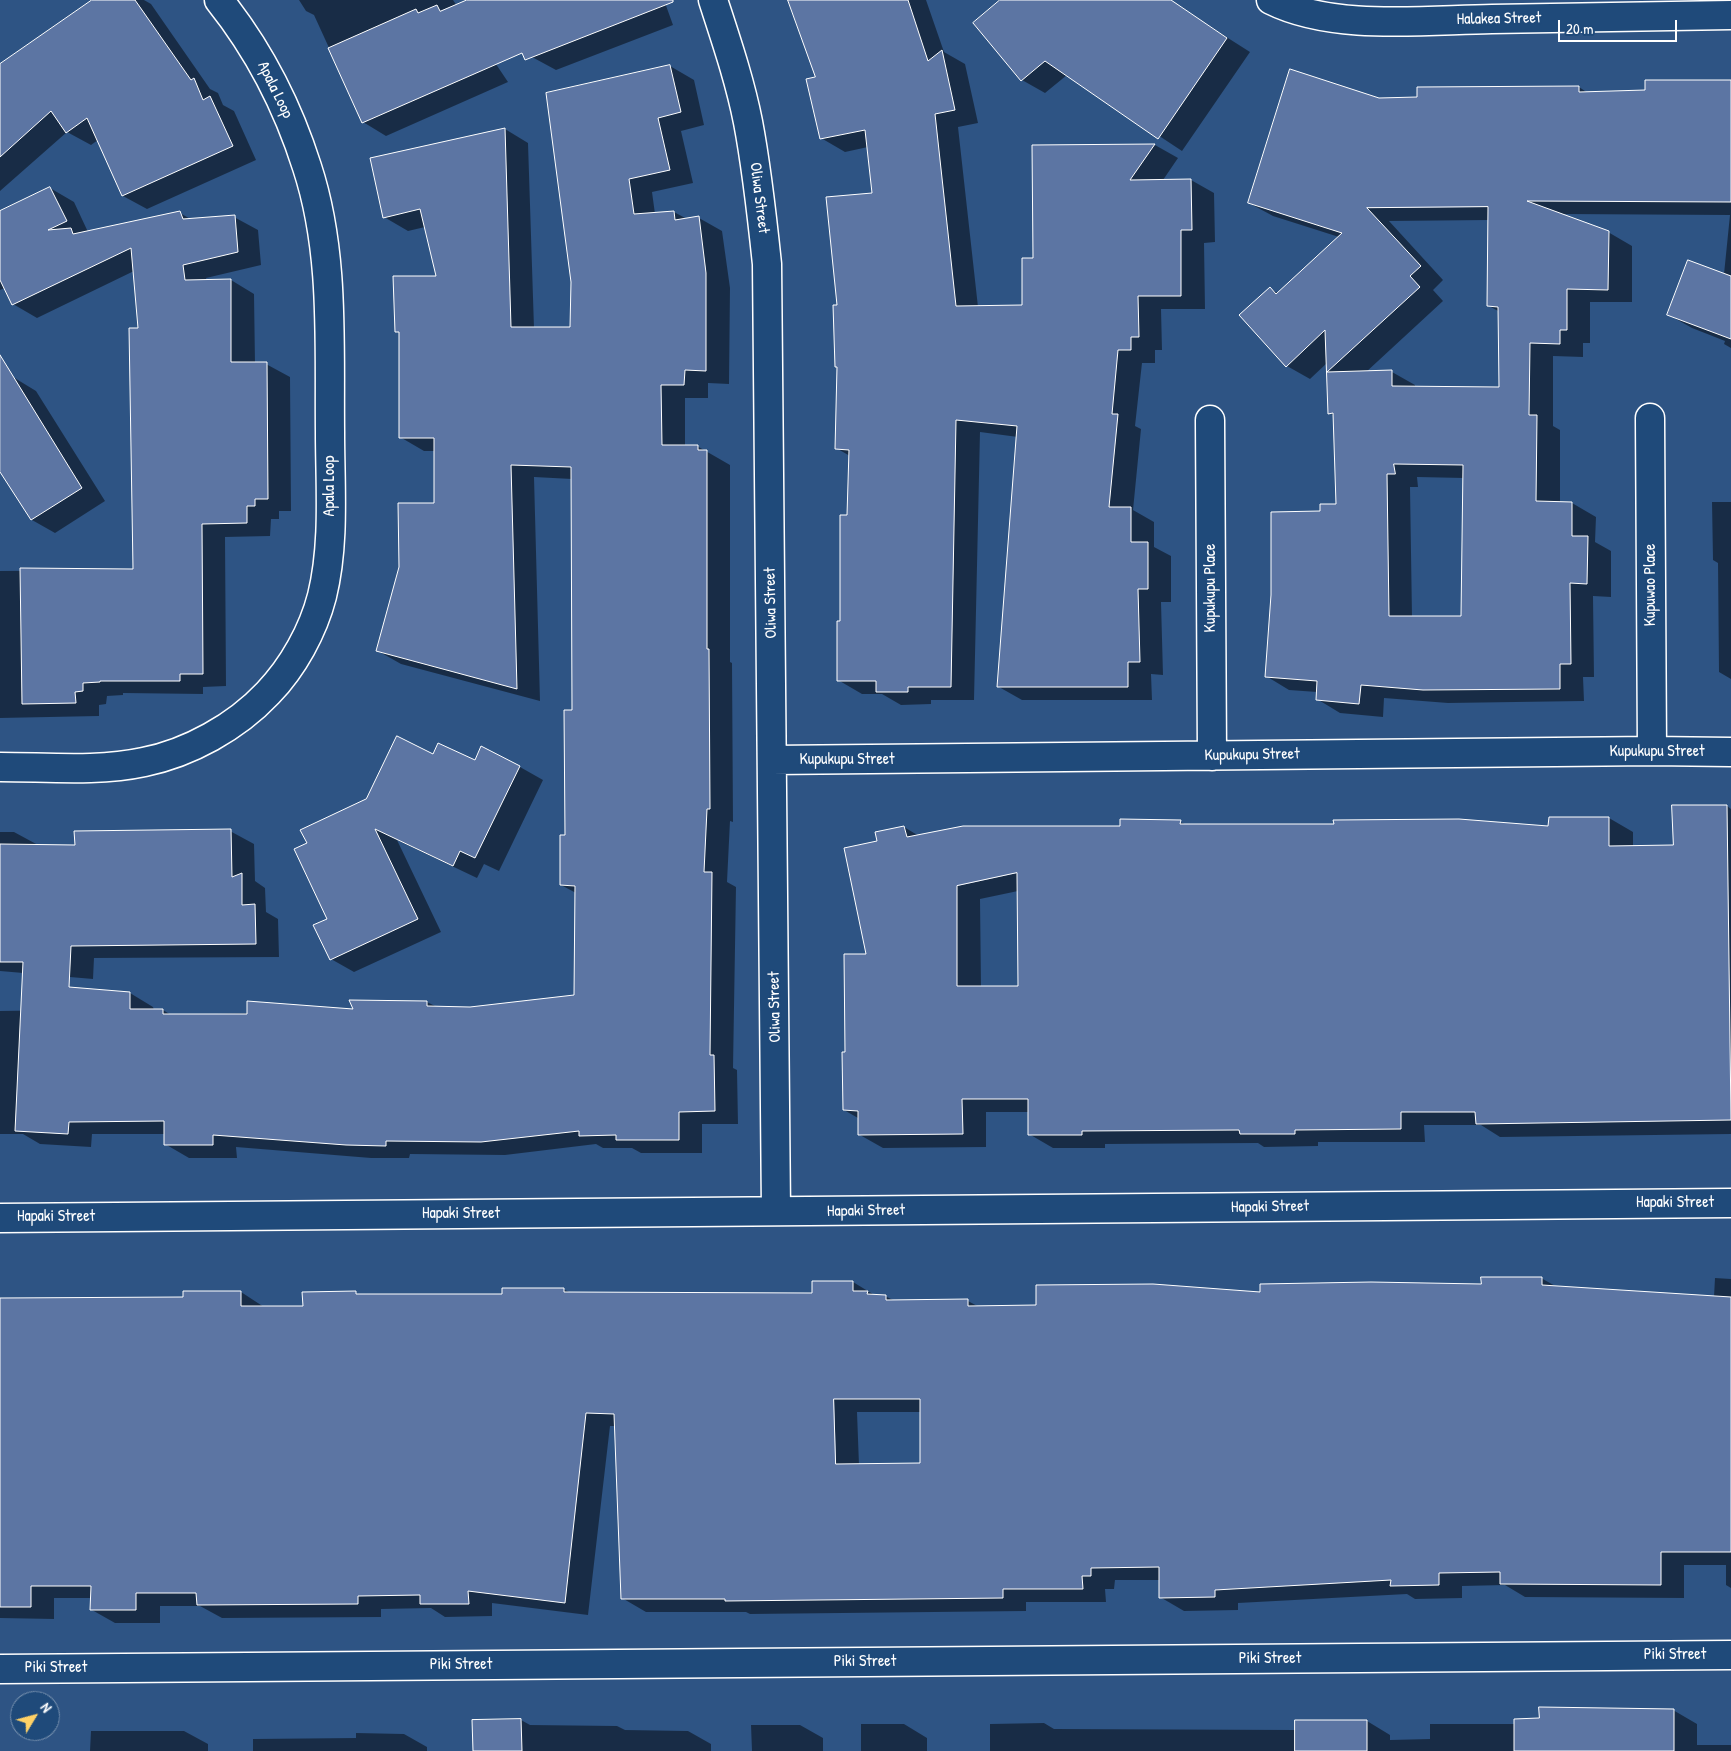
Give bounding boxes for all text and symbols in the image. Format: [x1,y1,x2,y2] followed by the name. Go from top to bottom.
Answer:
[1457,9,1541,29] street label: Halakea Street
[1561,10,1680,42] scale bar
[1566,18,1593,39] text: 20 m
[253,58,297,122] street label: Apala Loop
[745,161,773,235] street label: Oliwa Street
[320,456,340,516] street label: Apala Loop
[1201,544,1221,632] street label: Kupukupu Place
[1641,544,1661,626] street label: Kupuwao Place
[761,567,781,639] street label: Oliwa Street
[1609,742,1705,762] street label: Kupukupu Street
[1204,745,1300,765] street label: Kupukupu Street
[799,750,895,770] street label: Kupukupu Street
[765,971,785,1043] street label: Oliwa Street
[1636,1193,1714,1213] street label: Hapaki Street
[1231,1197,1309,1217] street label: Hapaki Street
[827,1201,905,1221] street label: Hapaki Street
[422,1204,500,1224] street label: Hapaki Street
[17,1207,95,1227] street label: Hapaki Street
[1644,1645,1706,1665] street label: Piki Street
[1239,1649,1301,1669] street label: Piki Street
[834,1652,896,1672] street label: Piki Street
[430,1655,492,1675] street label: Piki Street
[25,1658,87,1678] street label: Piki Street
[10,1691,60,1741] north arrow
[37,1699,56,1716] text: N

